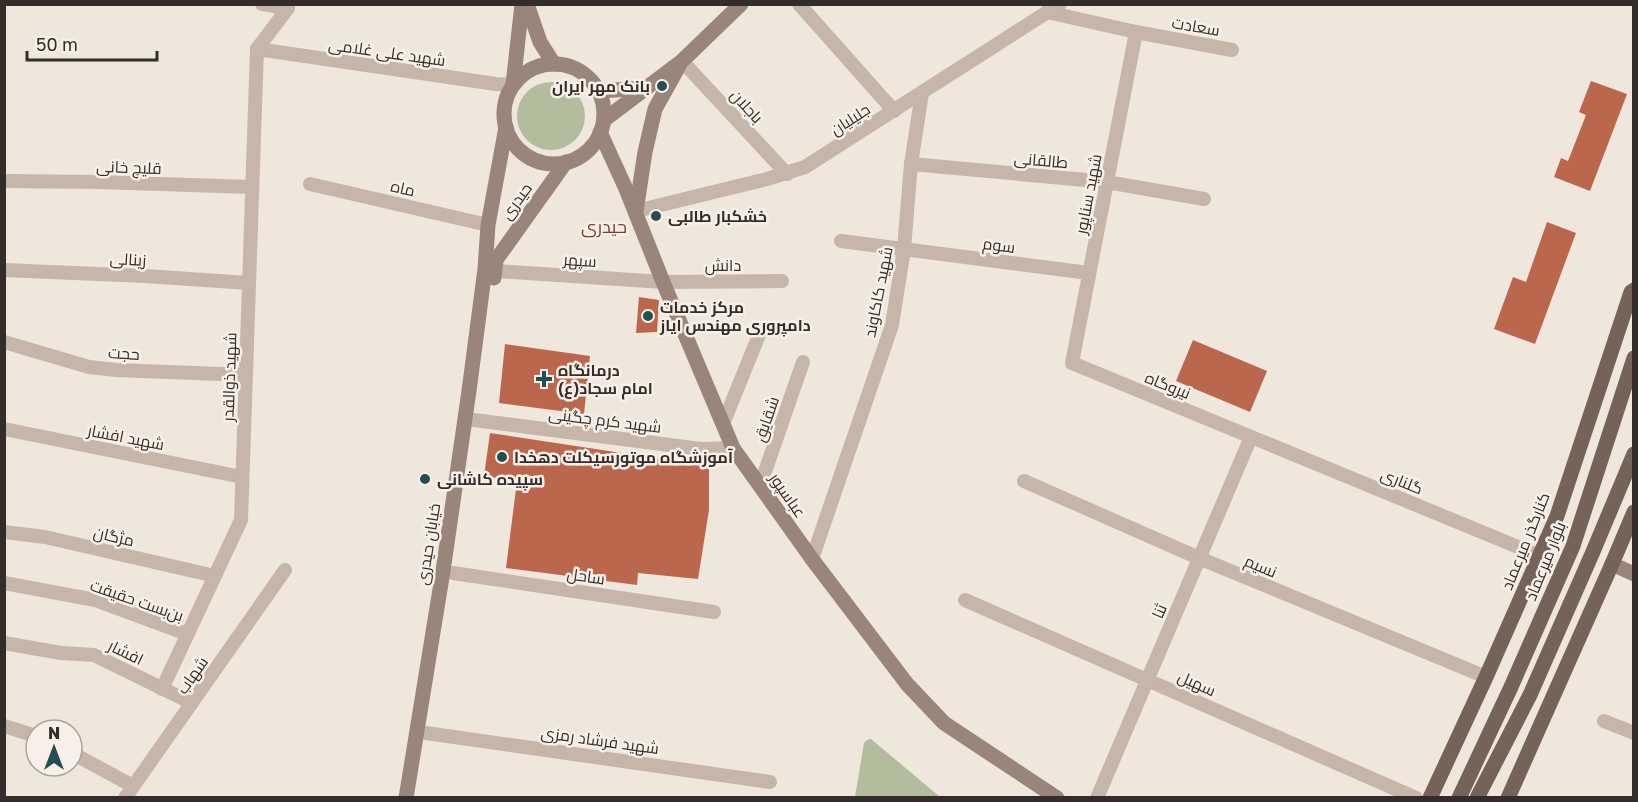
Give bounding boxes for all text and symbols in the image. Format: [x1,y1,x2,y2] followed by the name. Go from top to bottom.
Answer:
[1170,12,1222,40] street label: سعادت
[27,24,158,62] scale bar
[36,33,78,55] text: 50 m
[327,34,447,71] street label: شهید علی غلامی
[552,76,650,96] place label: بانک مهر ایران
[655,79,669,93] marker: بانک مهر ایران
[726,85,768,128] street label: باجلان
[826,99,874,140] street label: جلیلیان
[1013,148,1069,173] street label: طالقانی
[1070,152,1108,237] street label: شهید سناپور
[96,156,162,180] street label: قلیچ خانی
[389,176,417,200] street label: ماه
[496,179,537,224] street label: حیدری
[668,206,767,226] place label: خشکبار طالبی
[649,209,663,223] marker: خشکبار طالبی
[581,215,627,238] district label: حیدری
[981,233,1016,259] street label: سوم
[859,245,898,339] street label: شهید کاکاوند
[109,248,147,271] street label: زینالی
[562,249,597,272] street label: سپهر
[705,255,741,276] street label: دانش
[659,297,811,337] place label: مرکز خدمات دامپروری مهندس ایاز
[641,309,655,323] marker: مرکز خدمات دامپروری مهندس ایاز
[217,332,242,423] street label: شهید ذوالقدر
[108,342,140,364] street label: حجت
[558,360,653,400] place label: درمانگاه امام سجاد(ع)
[1142,367,1194,403] street label: نیروگاه
[535,370,553,388] marker: درمانگاه امام سجاد(ع)
[749,394,784,445] street label: شقایق
[547,403,663,439] street label: شهید کرم چگینی
[85,420,166,455] street label: شهید افشار
[514,447,733,467] place label: آموزشگاه موتورسیکلت دهخدا
[495,450,509,464] marker: آموزشگاه موتورسیکلت دهخدا
[1378,464,1426,499] street label: گلناری
[764,468,811,522] street label: عباسپور
[437,469,543,491] place label: سپیده کاشانی
[418,472,432,486] marker: سپیده کاشانی
[1496,489,1554,593] street label: کنارگذر میرعماد
[412,502,445,587] street label: خیابان حیدری
[1520,519,1570,603] street label: بلوار میرعماد
[91,522,136,551] street label: مژگان
[1241,550,1280,584] street label: نسیم
[566,563,606,590] street label: ساحل
[87,575,186,626] street label: بن‌بست حقیقت
[1147,600,1171,621] street label: ثنا
[104,635,147,669] street label: افشار
[172,652,213,698] street label: شهاب
[1174,666,1219,701] street label: سهیل
[24,718,84,778] north arrow
[540,722,660,759] street label: شهید فرشاد رمزی
[48,723,60,743] text: N

